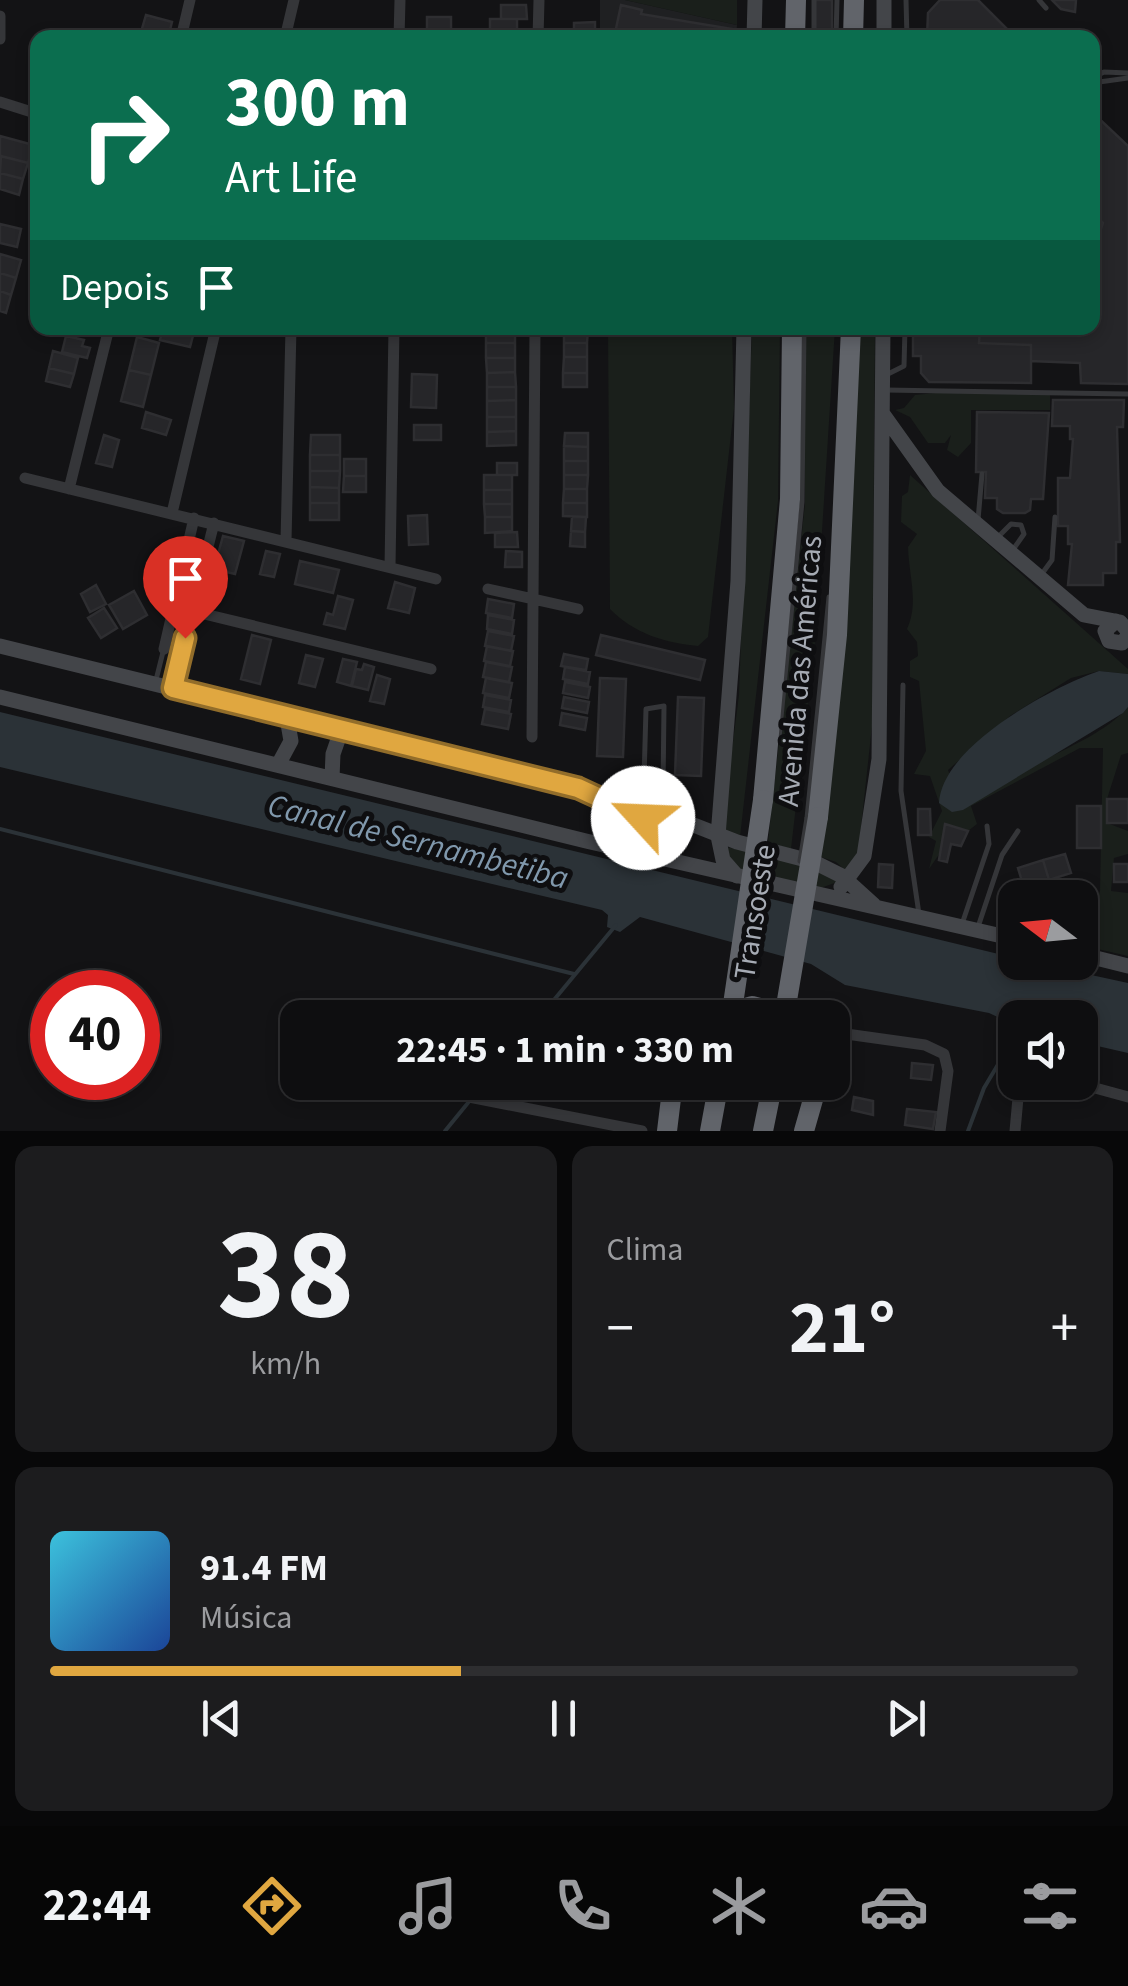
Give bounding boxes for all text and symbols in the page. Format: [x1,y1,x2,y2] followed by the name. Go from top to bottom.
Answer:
[225,53,410,153] text: 300 m
[60,70,190,200] icon: right
[225,146,357,210] text: Art Life
[189,260,244,315] icon: arrive
[60,261,169,315] text: Depois
[767,534,833,808] street label: Avenida das Américas
[143,536,228,639] pin
[158,551,213,606] icon: arrive
[591,766,695,870] position arrow
[263,782,573,902] water label: Canal de Sernambetiba
[723,841,787,983] street label: Transoeste
[998,880,1098,980] north arrow
[998,880,1098,1100] map controls
[30,970,160,1100] speed limit sign: 40
[998,1000,1098,1100] button: sound
[396,1023,734,1077] text: 22:45 · 1 min · 330 m
[217,1183,354,1368] text: 38
[607,1227,683,1273] text: Clima
[789,1275,896,1382] text: 21°
[607,1290,634,1368] text: −
[1051,1290,1078,1368] text: +
[250,1341,321,1387] text: km/h
[200,1541,328,1595] text: 91.4 FM
[200,1595,292,1641] text: Música
[194,1691,249,1746] icon: previous
[536,1691,591,1746] icon: pause
[879,1691,934,1746] icon: next
[237,1871,307,1941] icon: directions
[393,1871,463,1941] icon: music
[548,1871,618,1941] icon: phone
[704,1871,774,1941] icon: climate
[859,1871,929,1941] icon: car
[1015,1871,1085,1941] icon: filters
[43,1874,151,1938] text: 22:44

